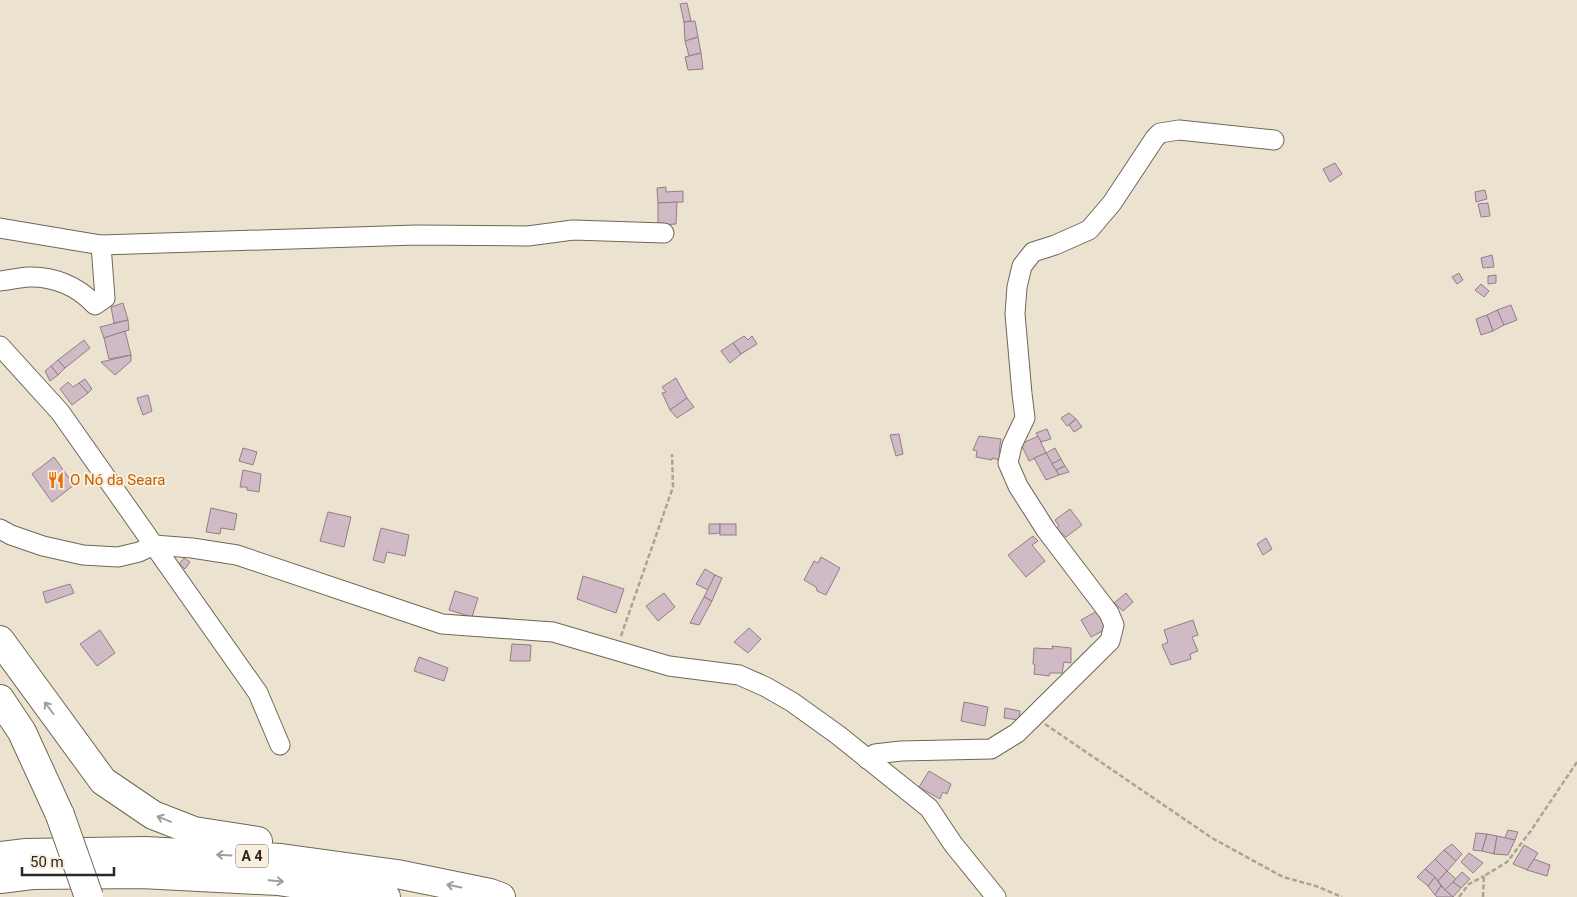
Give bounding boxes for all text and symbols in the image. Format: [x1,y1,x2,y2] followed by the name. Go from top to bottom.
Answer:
[46,470,66,490] restaurant icon: O Nó da Seara
[70,471,165,489] place label: O Nó da Seara
[43,702,54,715] one-way arrow
[156,814,172,823] one-way arrow
[22,844,115,876] scale bar
[236,844,268,868] road number: A 4
[216,850,232,859] one-way arrow
[30,853,64,871] text: 50 m
[267,876,283,886] one-way arrow
[446,881,462,890] one-way arrow

